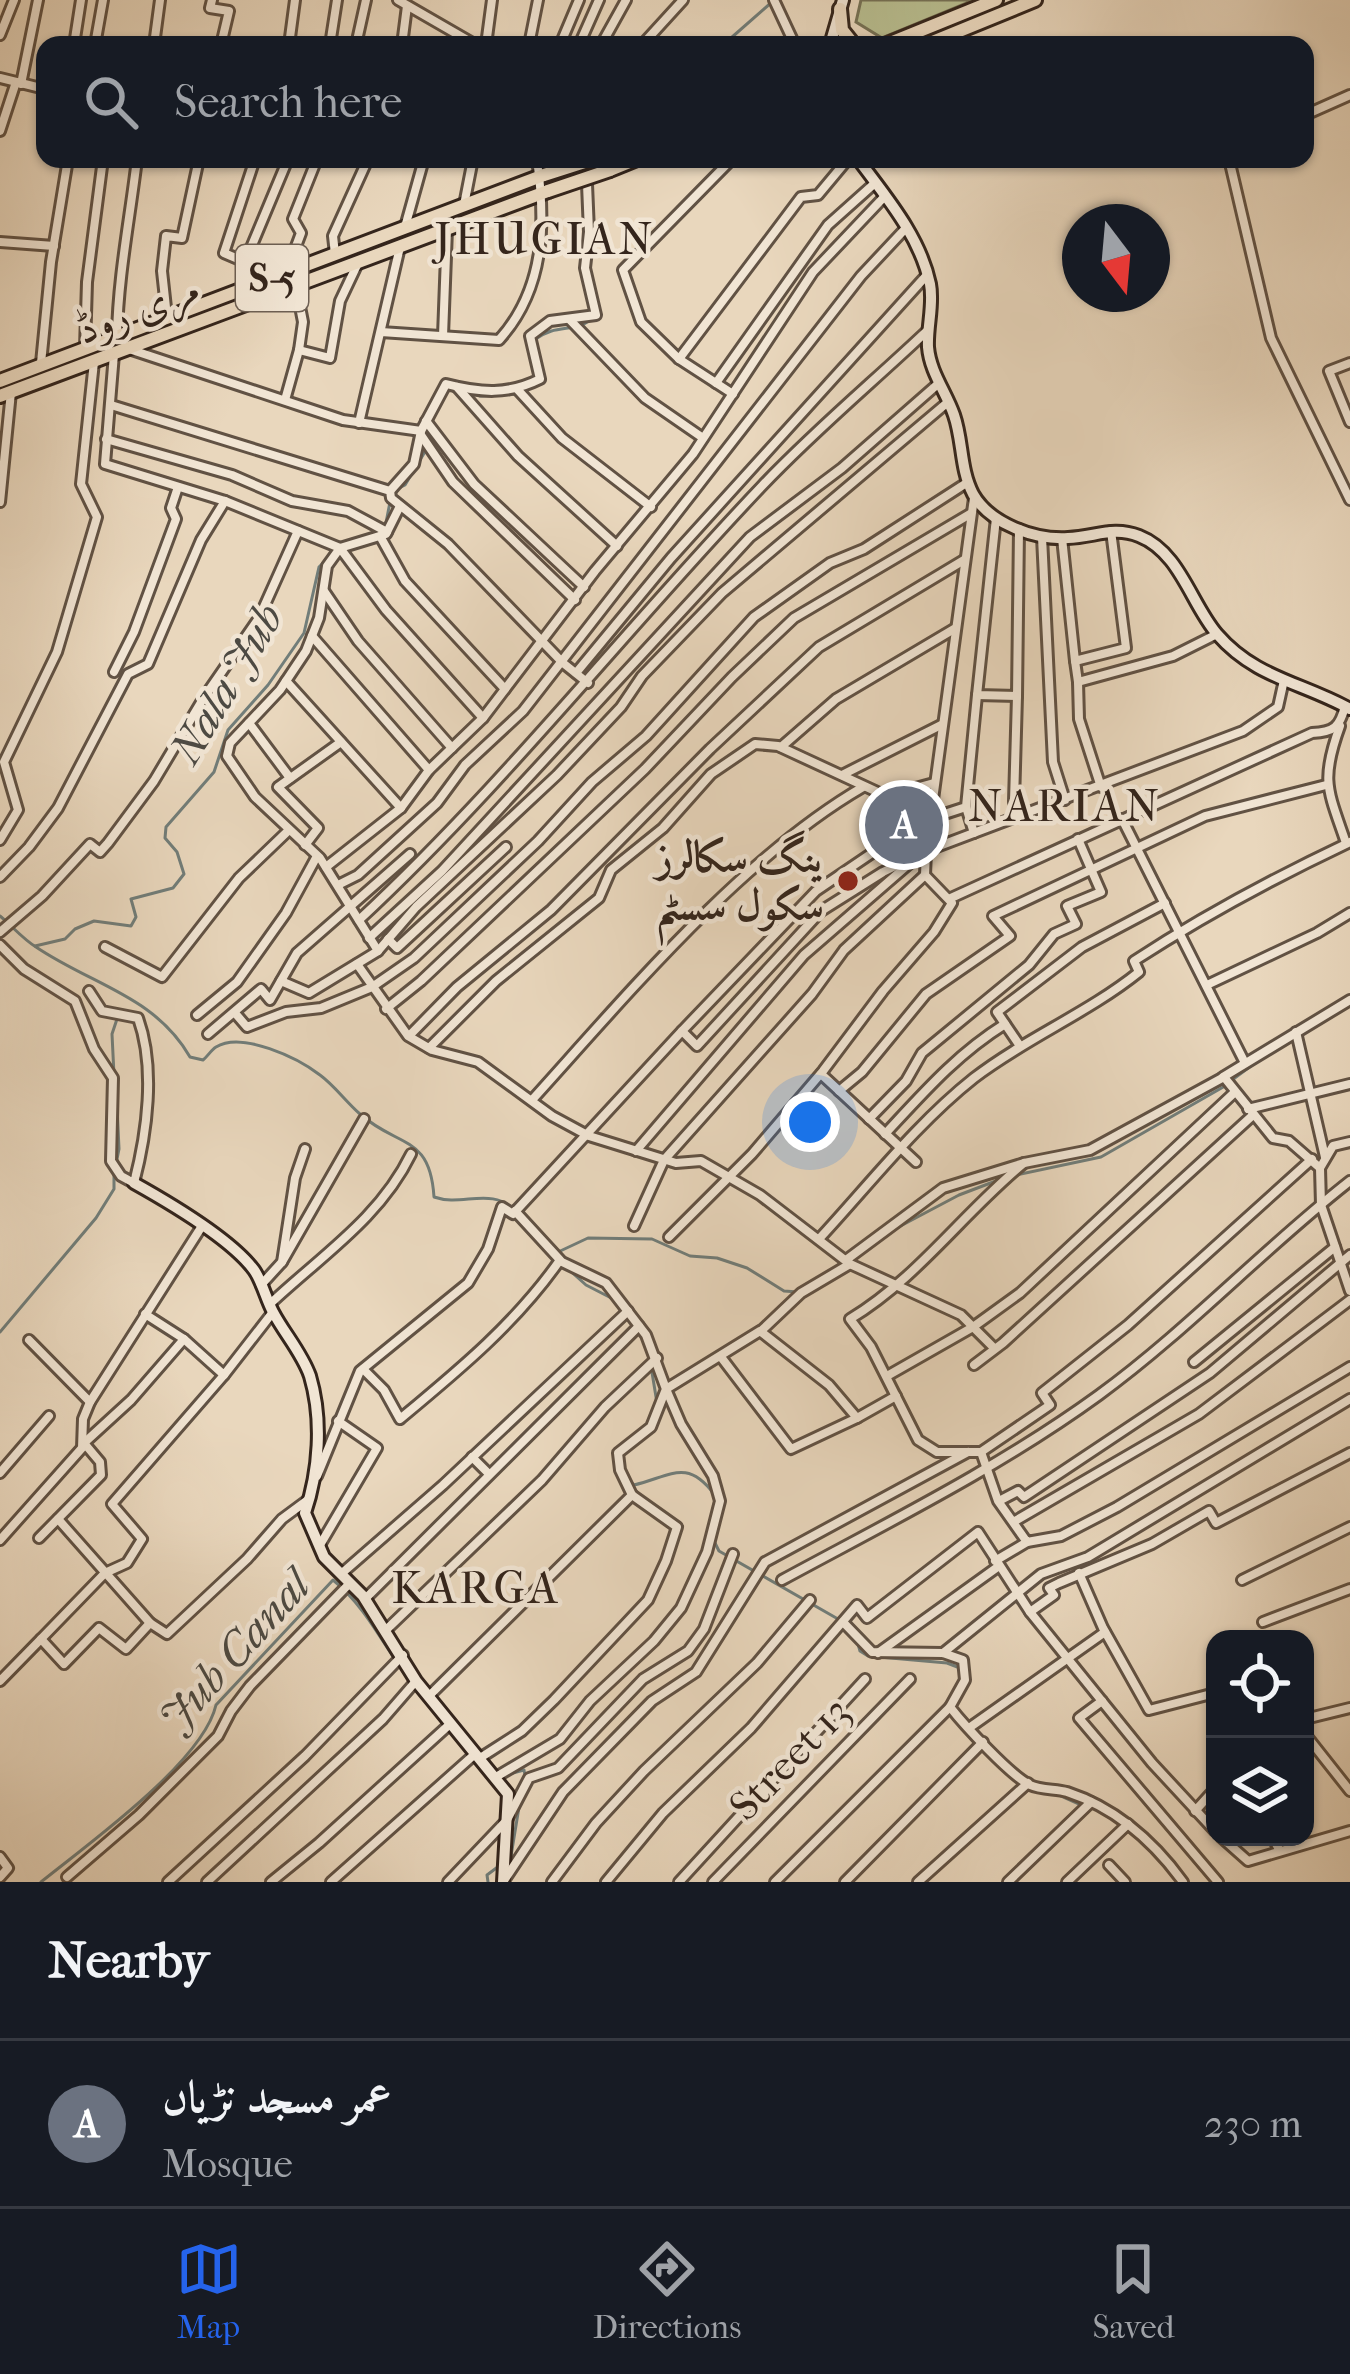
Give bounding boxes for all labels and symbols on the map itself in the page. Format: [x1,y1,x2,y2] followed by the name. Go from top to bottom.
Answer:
[1062,204,1170,312] north arrow
[432,213,655,266] district label: JHUGIAN
[236,245,308,311] road number: S-5
[69,263,208,359] street label: مری روڈ
[158,595,295,775] water label: Nala Jub
[865,780,943,870] pin: A
[968,780,1162,833] district label: NARIAN
[652,830,824,946] place label: ینگ سکالرز سکول سسٹم
[835,868,861,894] marker: ینگ سکالرز سکول سسٹم
[780,1092,840,1152] your location
[148,1556,325,1744] water label: Jub Canal
[391,1562,561,1615] district label: KARGA
[720,1687,860,1831] street label: Street 13

